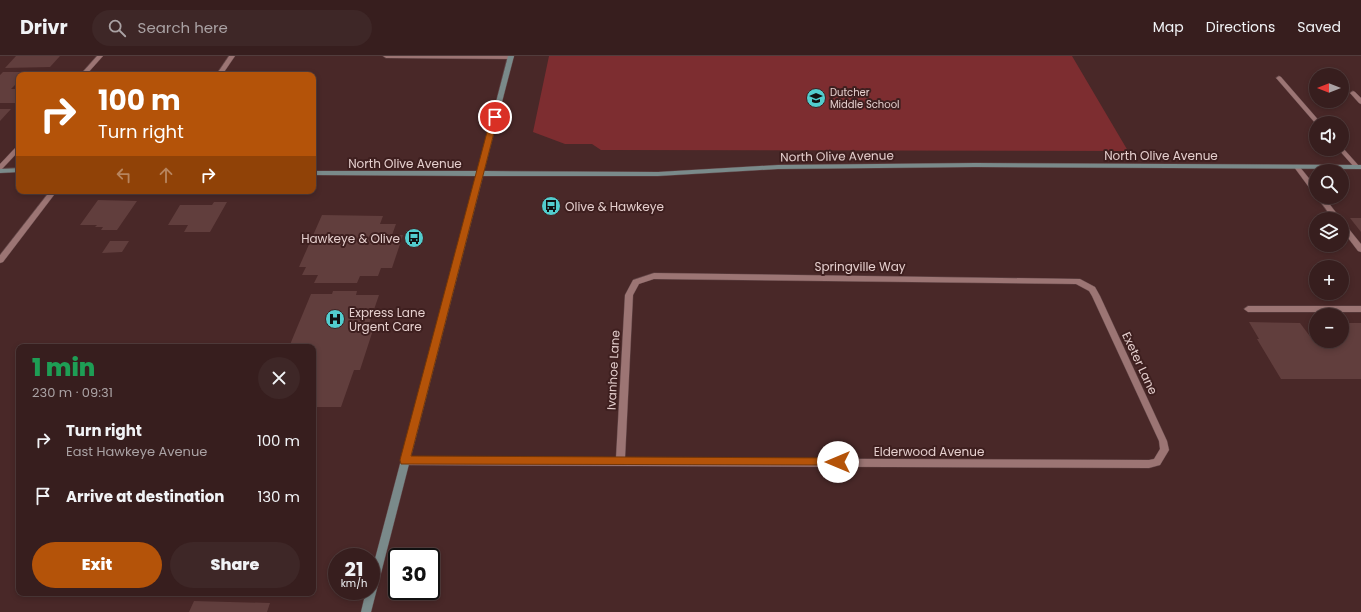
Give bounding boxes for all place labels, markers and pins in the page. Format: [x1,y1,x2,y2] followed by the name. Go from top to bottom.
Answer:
[830,85,900,112] place label: Dutcher Middle School
[805,87,827,109] school or university icon: Dutcher Middle School
[478,100,512,134] pin
[540,195,562,217] bus stop icon: Olive & Hawkeye
[565,198,664,215] place label: Olive & Hawkeye
[403,227,425,249] bus stop icon: Hawkeye & Olive
[301,230,400,247] place label: Hawkeye & Olive
[349,304,425,335] place label: Express Lane Urgent Care
[324,308,346,330] hospital icon: Express Lane Urgent Care

